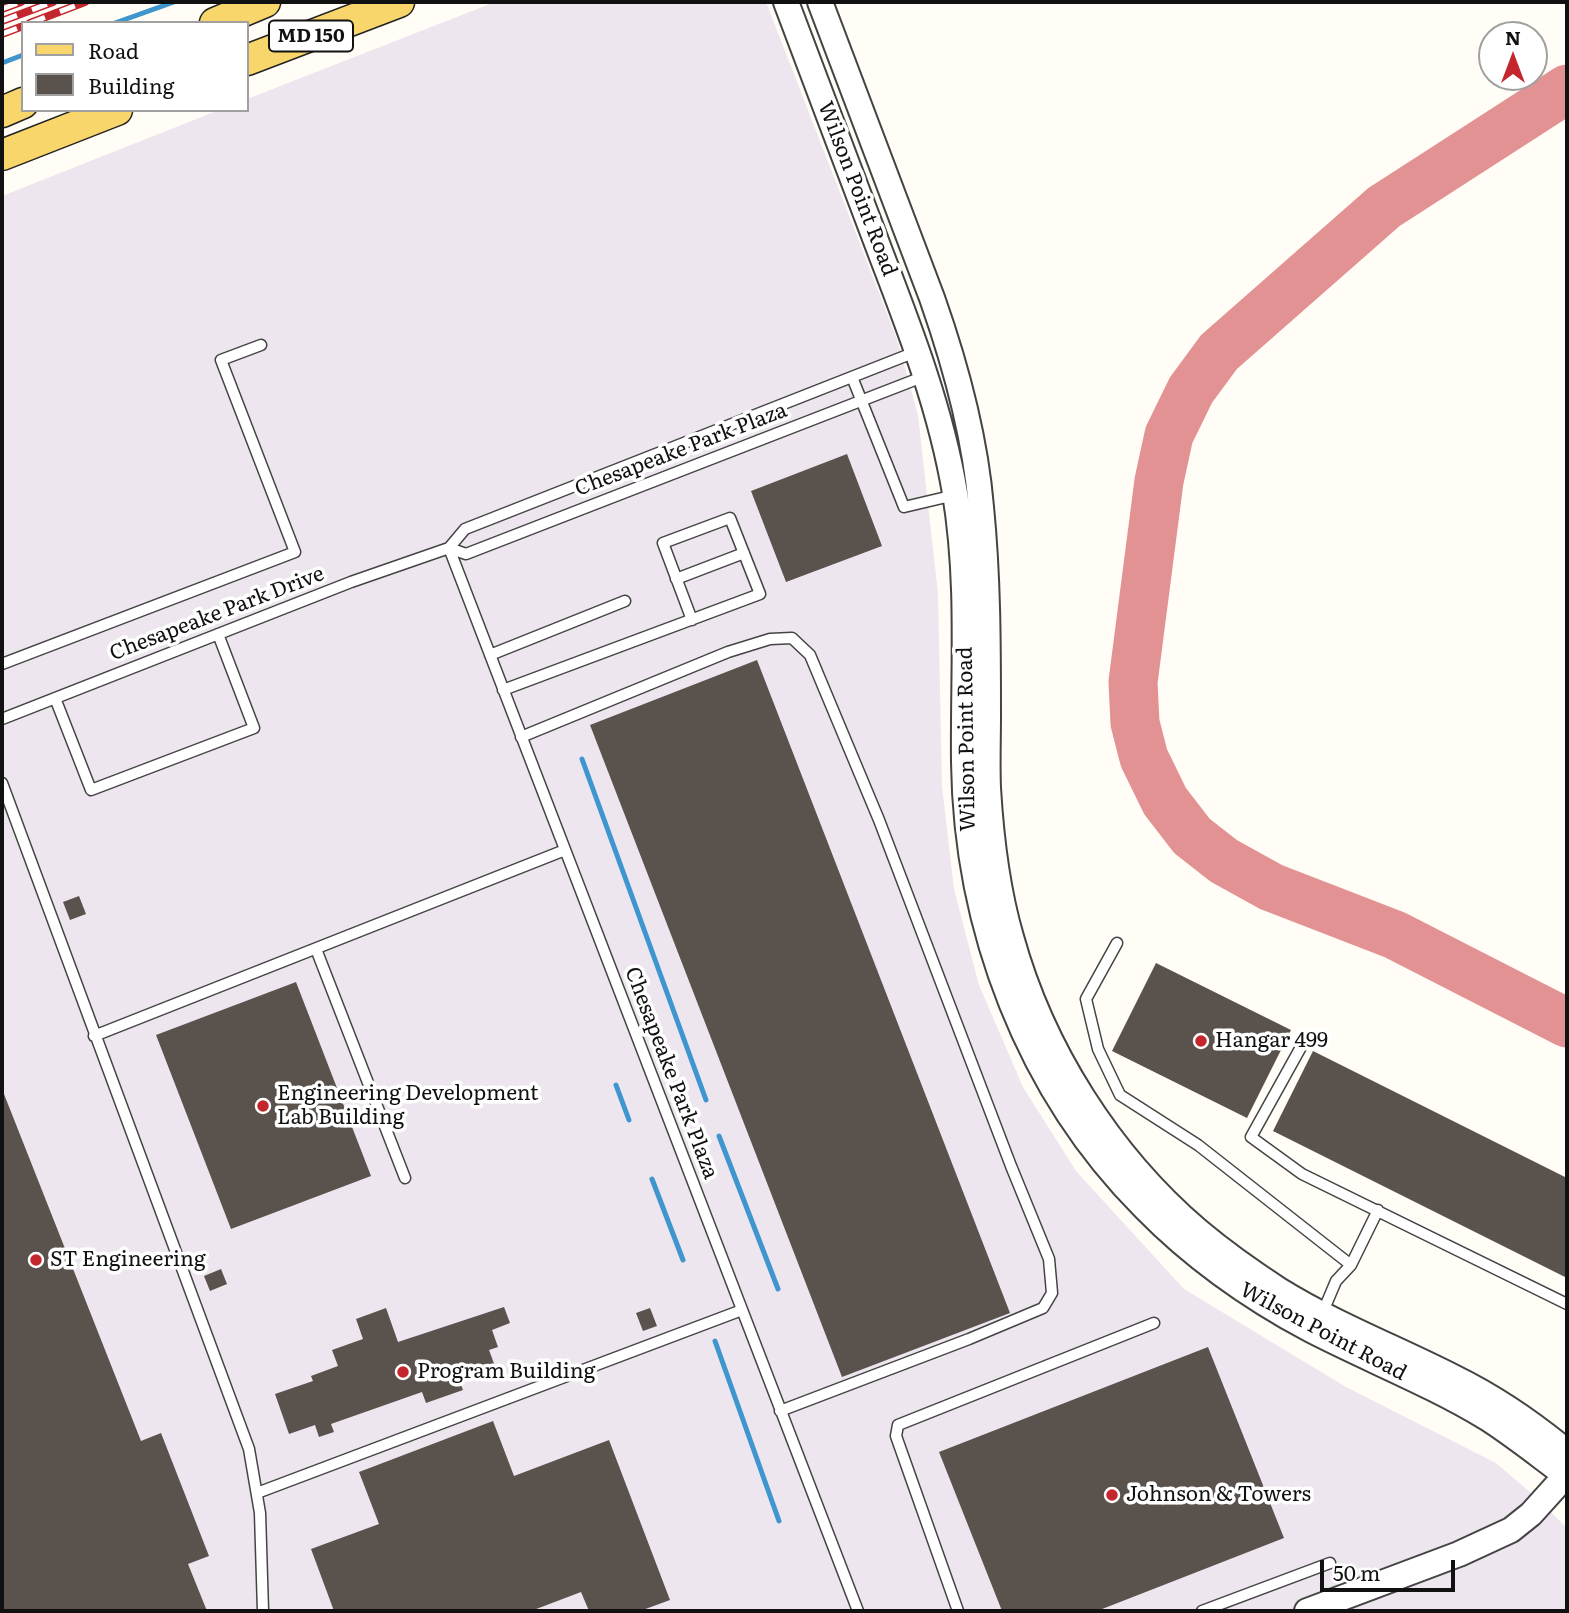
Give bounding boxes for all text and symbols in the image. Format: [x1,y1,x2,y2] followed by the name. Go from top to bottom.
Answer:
[269,20,353,52] road number: MD 150
[21,21,248,112] legend
[1478,21,1548,91] north arrow
[1505,23,1521,51] text: N
[88,34,139,65] text: Road
[88,69,174,100] text: Building
[812,98,902,280] street label: Wilson Point Road
[571,398,791,502] street label: Chesapeake Park Plaza
[106,561,328,667] street label: Chesapeake Park Drive
[953,646,981,832] street label: Wilson Point Road
[619,963,723,1183] street label: Chesapeake Park Plaza
[1215,1028,1328,1054] place label: Hangar 499
[1193,1033,1209,1049] marker: Hangar 499
[277,1081,539,1131] place label: Engineering Development Lab Building
[255,1098,271,1114] marker: Engineering Development Lab Building
[50,1247,206,1273] place label: ST Engineering
[28,1252,44,1268] marker: ST Engineering
[1235,1277,1411,1387] street label: Wilson Point Road
[417,1359,595,1385] place label: Program Building
[395,1364,411,1380] marker: Program Building
[1126,1482,1311,1508] place label: Johnson & Towers
[1104,1487,1120,1503] marker: Johnson & Towers
[1324,1546,1459,1590] scale bar
[1333,1556,1380,1587] text: 50 m

